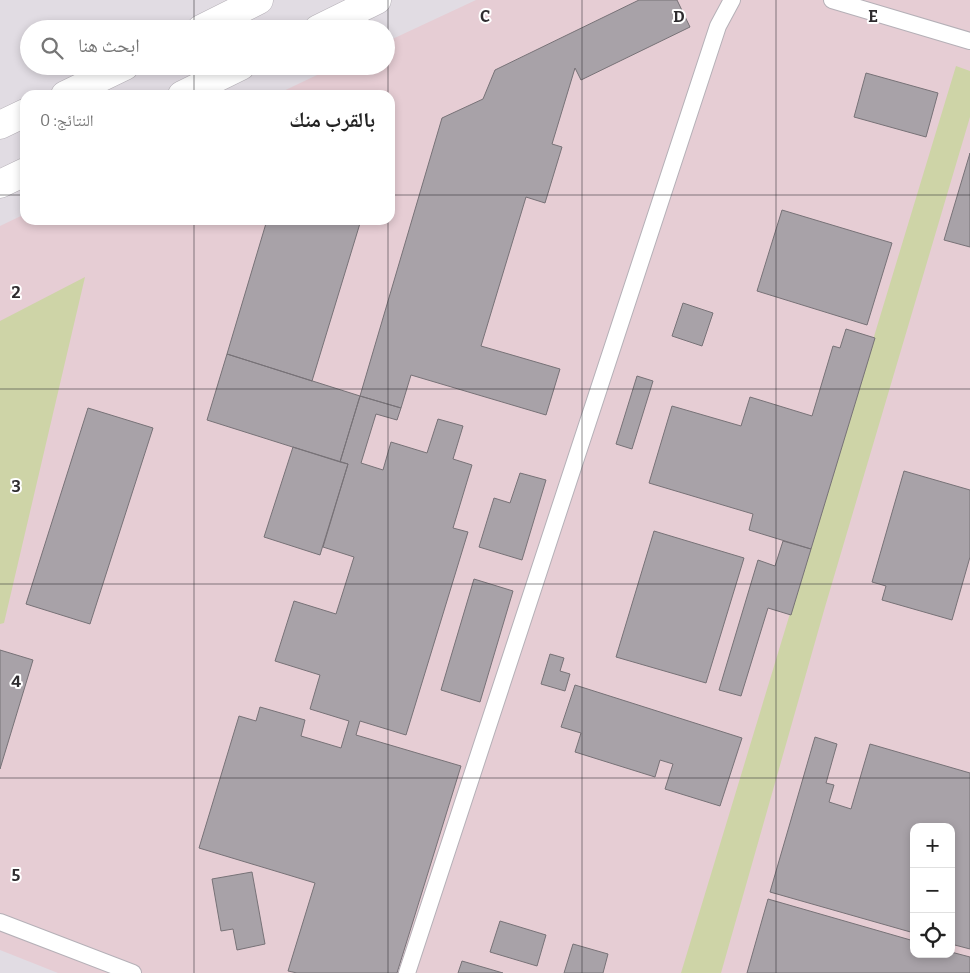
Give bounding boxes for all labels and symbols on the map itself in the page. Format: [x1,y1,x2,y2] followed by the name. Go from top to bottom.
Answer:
[480,7,490,26] text: C
[673,7,685,26] text: D
[868,7,878,26] text: E
[11,283,21,302] text: 2
[11,477,21,496] text: 3
[11,672,21,691] text: 4
[12,866,21,885] text: 5

